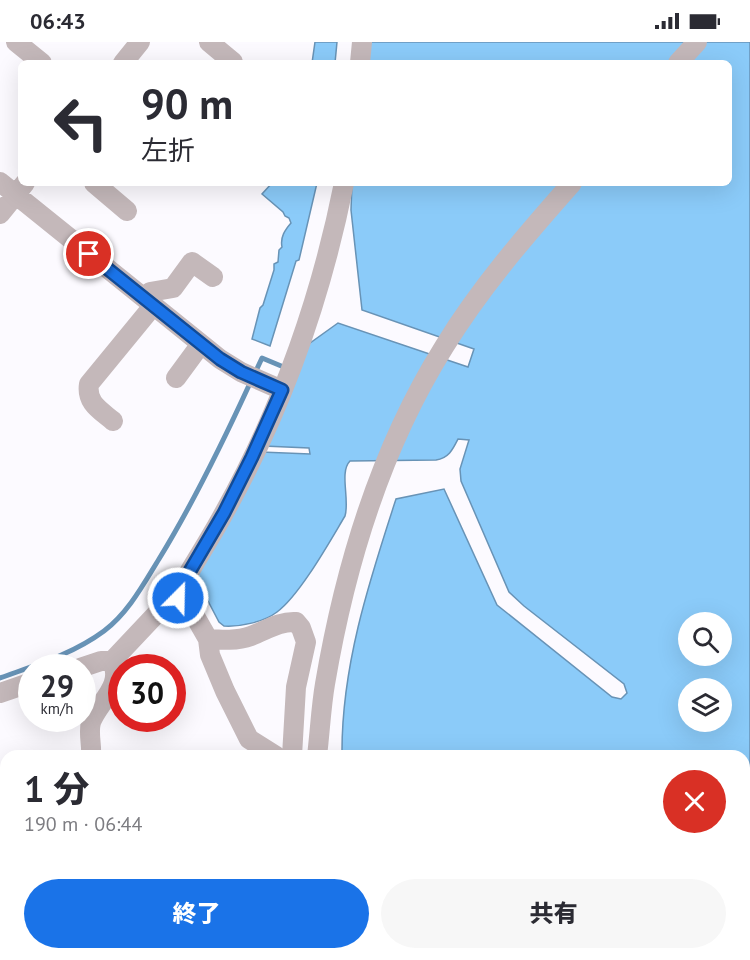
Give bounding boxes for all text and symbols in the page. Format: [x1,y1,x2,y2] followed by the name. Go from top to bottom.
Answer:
[30,7,86,35] text: 06:43
[141,76,233,131] text: 90 m
[42,84,120,162] icon: left
[141,133,195,167] text: 左折
[63,228,114,279] pin
[72,237,105,270] icon: arrive
[146,566,210,630] position arrow
[678,612,732,732] map controls
[678,612,732,666] button: search
[108,654,186,732] speed limit sign: 30
[40,666,74,705] text: 29
[678,678,732,732] button: layers
[41,699,73,718] text: km/h
[24,765,90,812] text: 1 分
[663,770,726,833] button: close
[24,811,142,837] text: 190 m · 06:44
[24,879,369,948] button: 終了
[381,879,726,948] button: 共有

